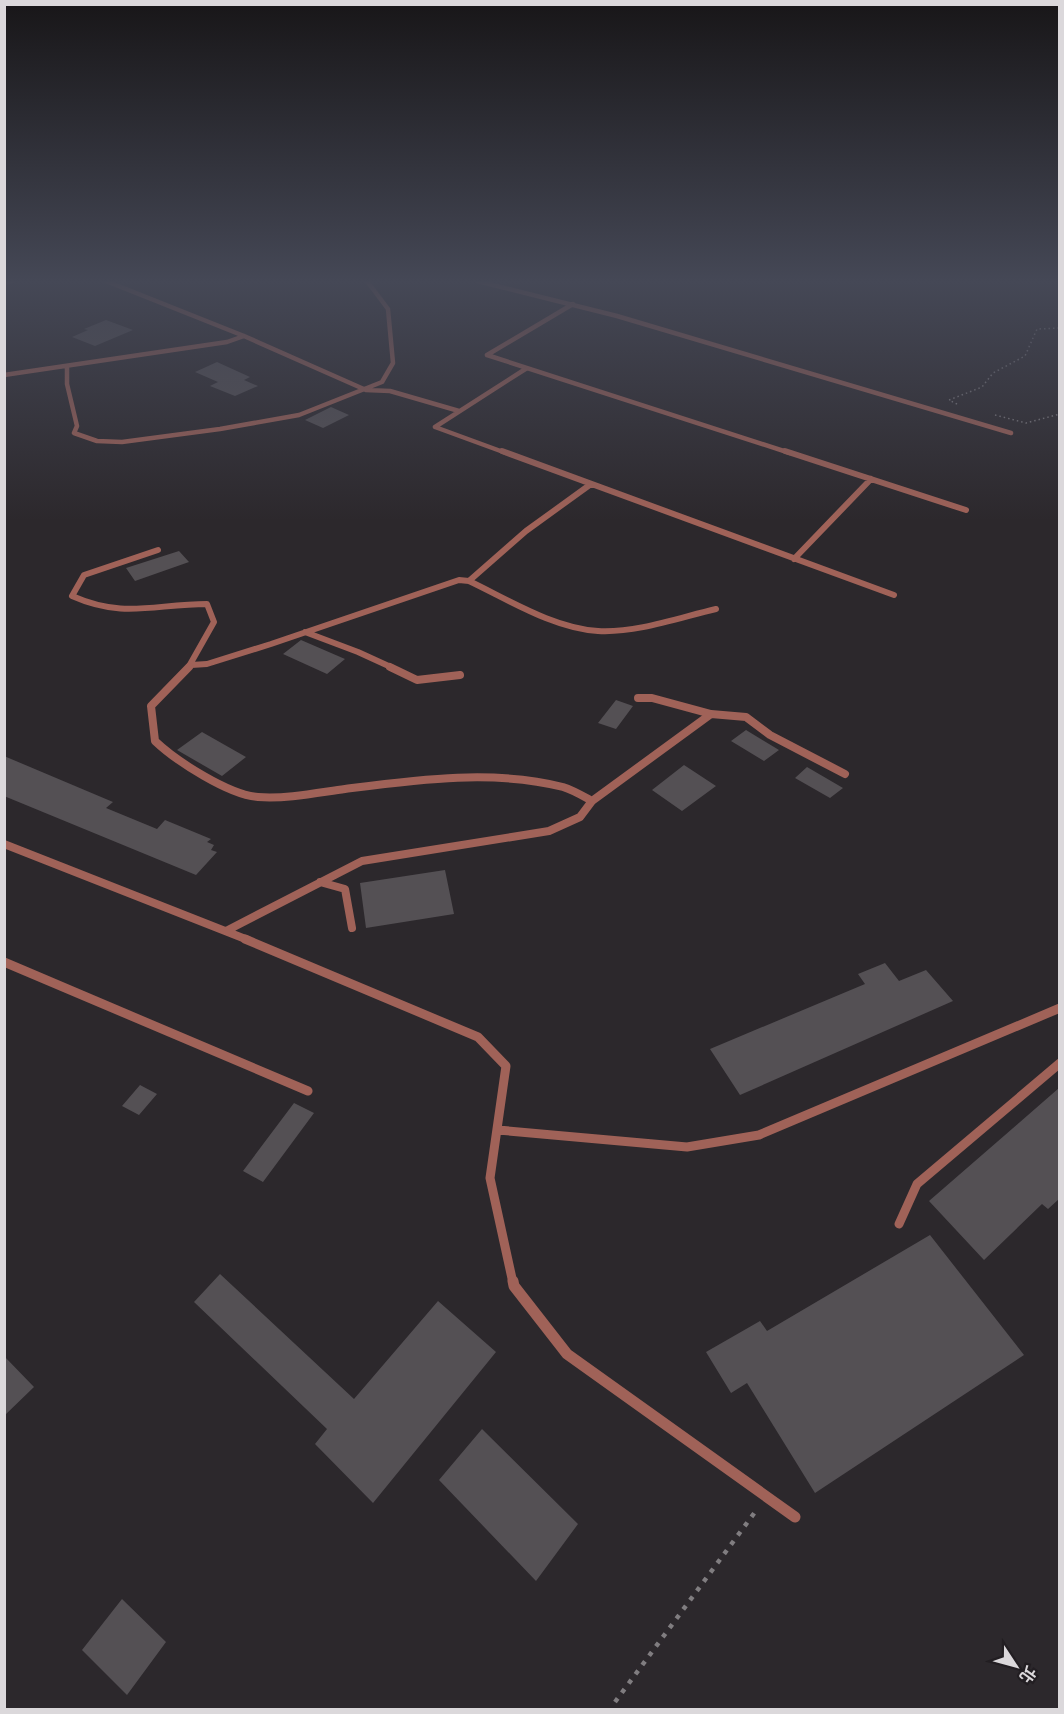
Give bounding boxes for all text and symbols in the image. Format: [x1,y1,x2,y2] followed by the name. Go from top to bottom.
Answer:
[986,1636,1046,1696] north arrow
[1016,1663,1039,1686] text: 北

